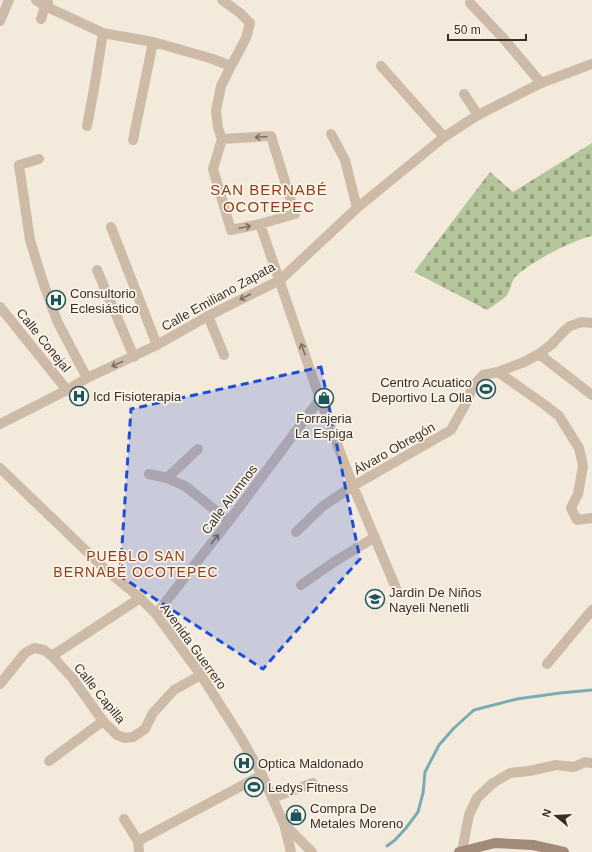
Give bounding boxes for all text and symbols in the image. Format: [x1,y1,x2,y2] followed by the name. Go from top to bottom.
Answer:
[448,16,526,42] scale bar
[454,23,481,37] text: 50 m
[255,133,268,140] one-way arrow
[210,181,328,215] district label: SAN BERNABÉ OCOTEPEC
[238,222,251,230] one-way arrow
[159,259,278,334] street label: Calle Emiliano Zapata
[70,286,139,316] place label: Consultorio Eclesiástico
[45,289,67,311] hospital icon: Consultorio Eclesiástico
[239,294,251,301] one-way arrow
[13,306,74,375] street label: Calle Conejal
[299,342,306,355] one-way arrow
[112,361,124,368] one-way arrow
[372,375,473,405] place label: Centro Acuatico Deportivo La Olla
[475,378,497,400] sports icon: Centro Acuatico Deportivo La Olla
[68,385,90,407] hospital icon: Icd Fisioterapia
[313,387,335,409] shop icon: Forrajeria La Espiga
[93,389,182,404] place label: Icd Fisioterapia
[295,411,354,441] place label: Forrajeria La Espiga
[351,419,437,478] street label: Álvaro Obregón
[198,461,261,537] street label: Calle Alumnos
[211,533,219,544] one-way arrow
[53,548,219,580] district label: PUEBLO SAN BERNABÉ OCOTEPEC
[389,585,482,615] place label: Jardin De Niños Nayeli Nenetli
[364,588,386,610] school or university icon: Jardin De Niños Nayeli Nenetli
[157,600,230,692] street label: Avenida Guerrero
[71,660,129,727] street label: Calle Capilla
[233,752,255,774] hospital icon: Optica Maldonado
[258,756,364,771] place label: Optica Maldonado
[243,776,265,798] sports icon: Ledys Fitness
[268,780,349,795] place label: Ledys Fitness
[536,796,576,836] north arrow
[310,801,403,831] place label: Compra De Metales Moreno
[285,804,307,826] shop icon: Compra De Metales Moreno
[540,807,553,819] text: N

